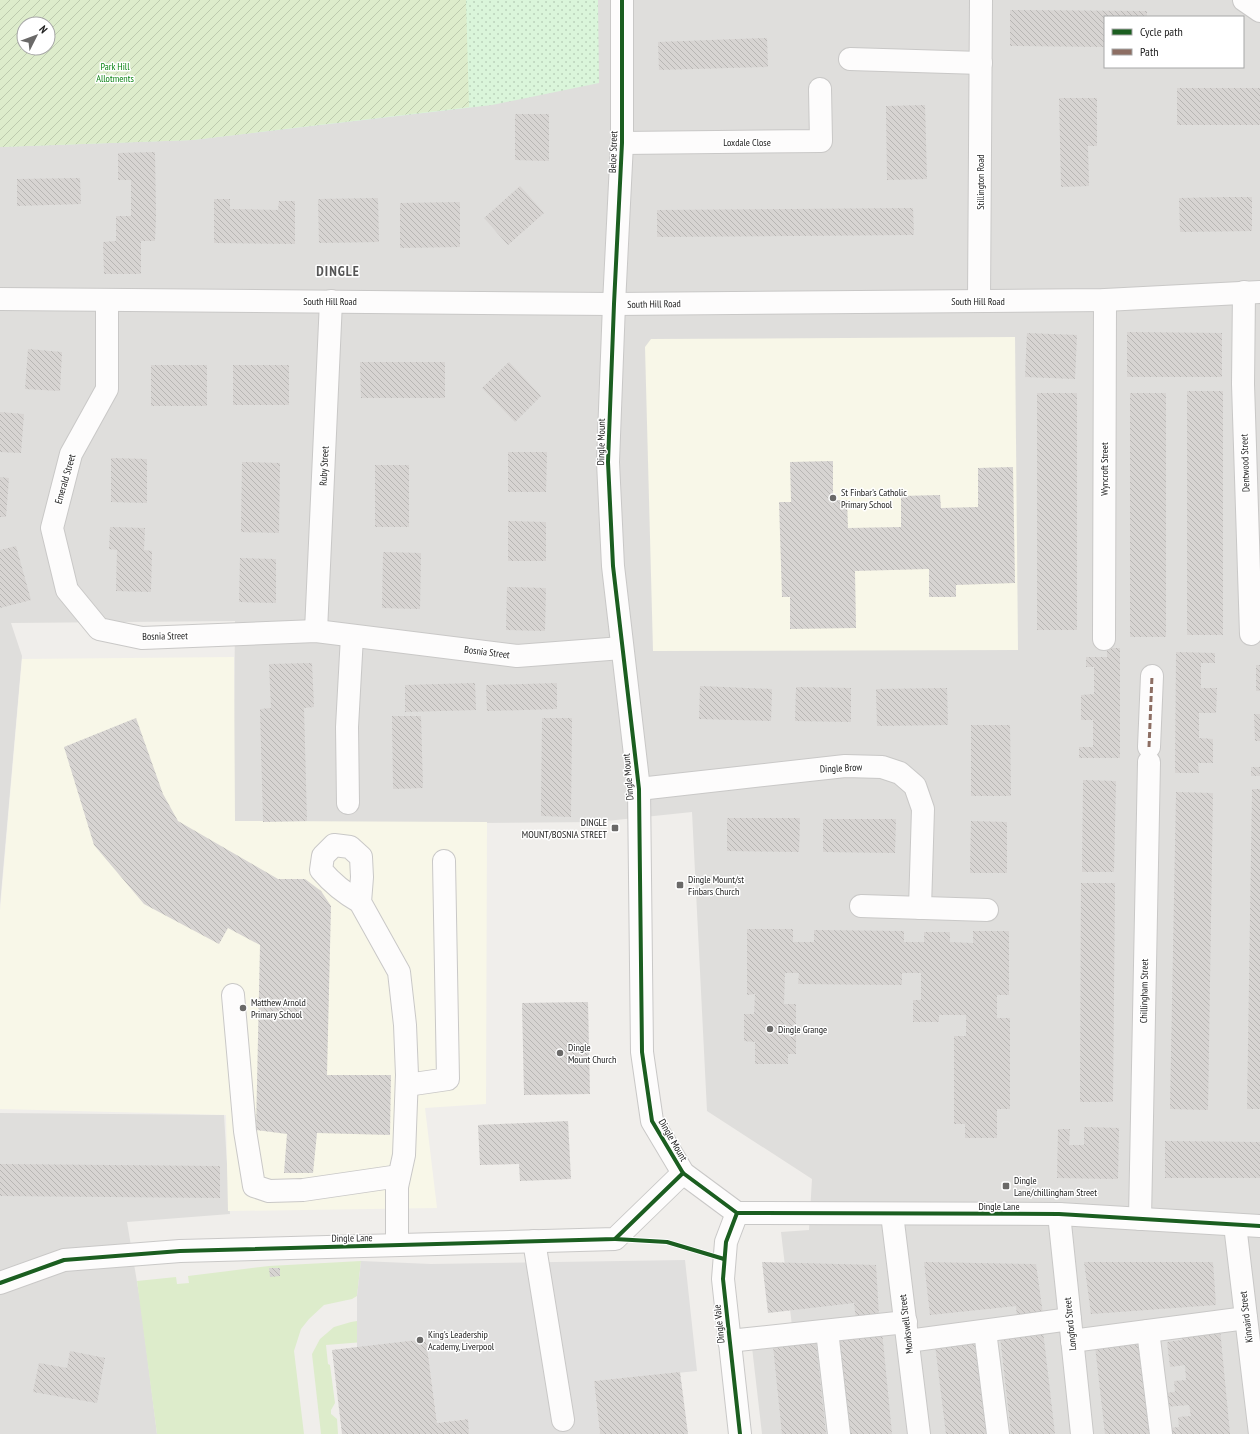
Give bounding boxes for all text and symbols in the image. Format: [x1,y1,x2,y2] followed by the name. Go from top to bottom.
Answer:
[16,16,56,56] north arrow
[1104,16,1244,68] legend
[36,22,51,36] text: N
[1140,24,1183,39] text: Cycle path
[1140,44,1158,59] text: Path
[96,60,134,85] park label: Park Hill Allotments
[606,130,620,173] street label: Beloe Street
[723,136,771,149] street label: Loxdale Close
[974,154,987,210] street label: Stillington Road
[316,262,360,280] district label: DINGLE
[303,295,357,308] street label: South Hill Road
[951,295,1005,308] street label: South Hill Road
[627,297,681,311] street label: South Hill Road
[594,418,608,466] street label: Dingle Mount
[1237,433,1253,492] street label: Dentwood Street
[1098,442,1111,496] street label: Wyncroft Street
[316,446,332,486] street label: Ruby Street
[52,452,78,505] street label: Emerald Street
[841,486,907,511] place label: St Finbar's Catholic Primary School
[828,493,838,503] marker: St Finbar's Catholic Primary School
[142,629,188,643] street label: Bosnia Street
[463,643,511,661] street label: Bosnia Street
[619,753,637,801] street label: Dingle Mount
[820,760,863,776] street label: Dingle Brow
[522,816,608,841] place label: DINGLE MOUNT/BOSNIA STREET
[610,823,620,833] marker: DINGLE MOUNT/BOSNIA STREET
[688,873,744,898] place label: Dingle Mount/st Finbars Church
[675,880,685,890] marker: Dingle Mount/st Finbars Church
[1137,958,1151,1023] street label: Chillingham Street
[251,996,306,1021] place label: Matthew Arnold Primary School
[238,1003,248,1013] marker: Matthew Arnold Primary School
[778,1023,827,1036] place label: Dingle Grange
[765,1024,775,1034] marker: Dingle Grange
[568,1041,616,1066] place label: Dingle Mount Church
[555,1048,565,1058] marker: Dingle Mount Church
[656,1116,690,1164] street label: Dingle Mount
[1014,1174,1097,1199] place label: Dingle Lane/chillingham Street
[1001,1181,1011,1191] marker: Dingle Lane/chillingham Street
[978,1200,1020,1213] street label: Dingle Lane
[331,1231,373,1245] street label: Dingle Lane
[1236,1290,1256,1344] street label: Kinnaird Street
[896,1293,916,1354] street label: Monkswell Street
[1061,1297,1079,1351] street label: Longford Street
[710,1304,728,1344] street label: Dingle Vale
[428,1328,495,1353] place label: King's Leadership Academy, Liverpool
[415,1335,425,1345] marker: King's Leadership Academy, Liverpool

